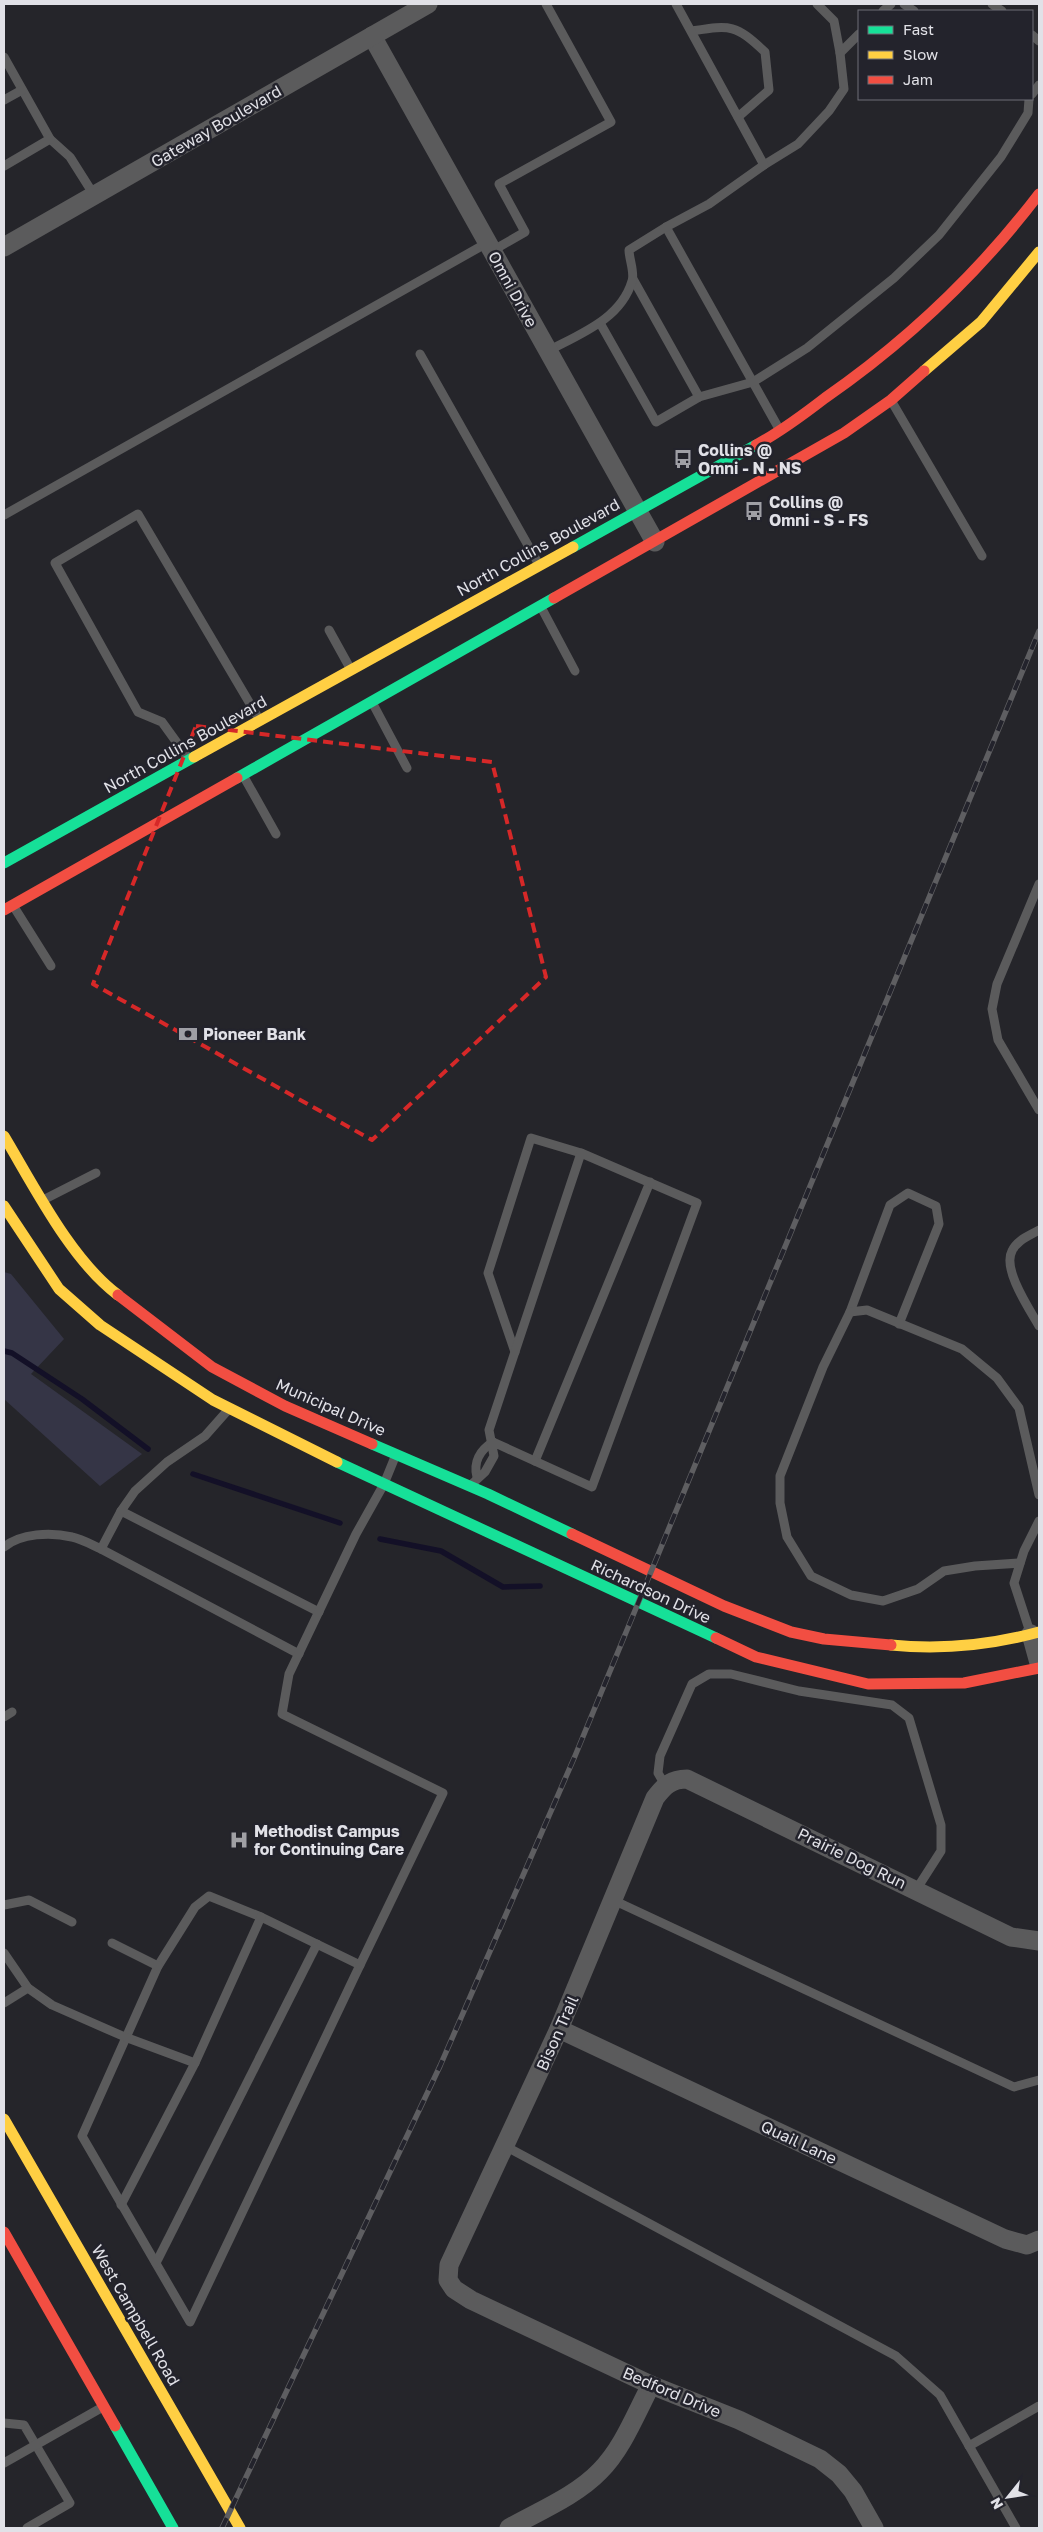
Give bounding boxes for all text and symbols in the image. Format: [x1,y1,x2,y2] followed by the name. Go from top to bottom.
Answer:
[858,10,1033,100] legend
[903,20,934,38] text: Fast
[903,45,938,63] text: Slow
[903,70,933,88] text: Jam
[147,80,285,172] street label: Gateway Boulevard
[484,248,542,330] street label: Omni Drive
[698,440,802,478] place label: Collins @ Omni - N - NS
[672,448,694,470] bus stop icon: Collins @ Omni - N - NS
[769,492,869,530] place label: Collins @ Omni - S - FS
[453,494,623,600] street label: North Collins Boulevard
[743,500,765,522] bus stop icon: Collins @ Omni - S - FS
[100,691,270,797] street label: North Collins Boulevard
[177,1023,199,1045] bank icon: Pioneer Bank
[203,1024,307,1044] place label: Pioneer Bank
[273,1374,389,1440] street label: Municipal Drive
[588,1554,714,1628] street label: Richardson Drive
[254,1821,404,1859] place label: Methodist Campus for Continuing Care
[794,1823,910,1893] street label: Prairie Dog Run
[228,1829,250,1851] hospital icon: Methodist Campus for Continuing Care
[532,1992,582,2074] street label: Bison Trail
[758,2116,840,2168] street label: Quail Lane
[87,2241,185,2389] street label: West Campbell Road
[620,2362,724,2422] street label: Bedford Drive
[983,2472,1033,2522] north arrow
[986,2495,1006,2513] text: N

